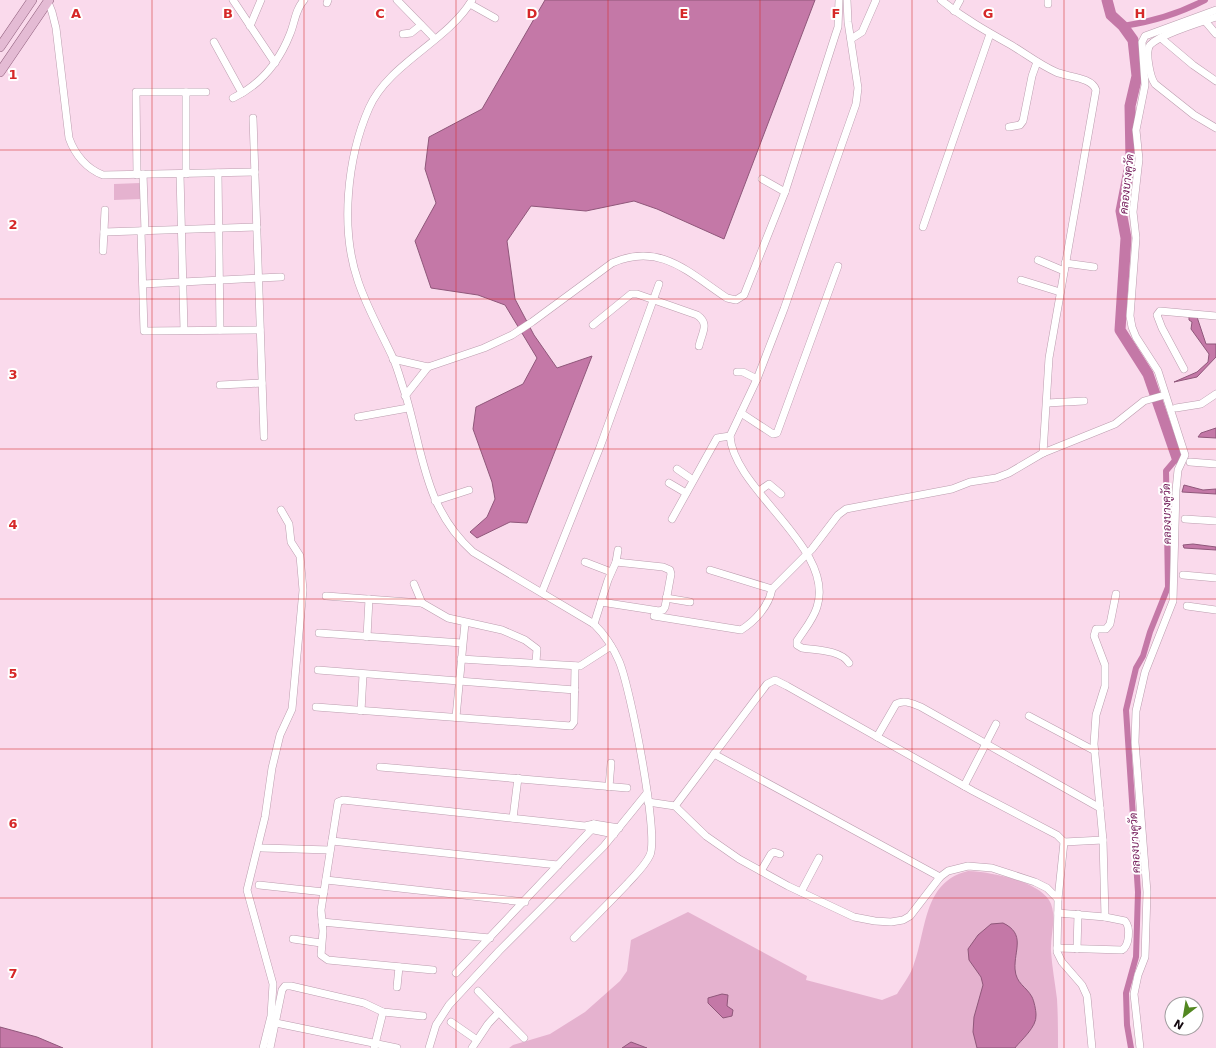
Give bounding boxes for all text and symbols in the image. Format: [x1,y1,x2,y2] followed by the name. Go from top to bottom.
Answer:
[71,6,81,21] text: A
[223,6,233,21] text: B
[375,6,385,21] text: C
[527,6,538,21] text: D
[680,6,688,21] text: E
[832,6,840,21] text: F
[983,6,993,21] text: G
[1135,6,1145,21] text: H
[8,67,18,82] text: 1
[1116,153,1138,215] water label: คลองบางคูวัด
[8,217,18,232] text: 2
[8,367,18,382] text: 3
[1159,484,1175,544] water label: คลองบางคูวัด
[8,517,18,532] text: 4
[8,666,18,681] text: 5
[1126,812,1144,874] water label: คลองบางคูวัด
[8,816,18,831] text: 6
[8,966,18,981] text: 7
[1164,996,1204,1036] north arrow
[1172,1016,1186,1032] text: N

